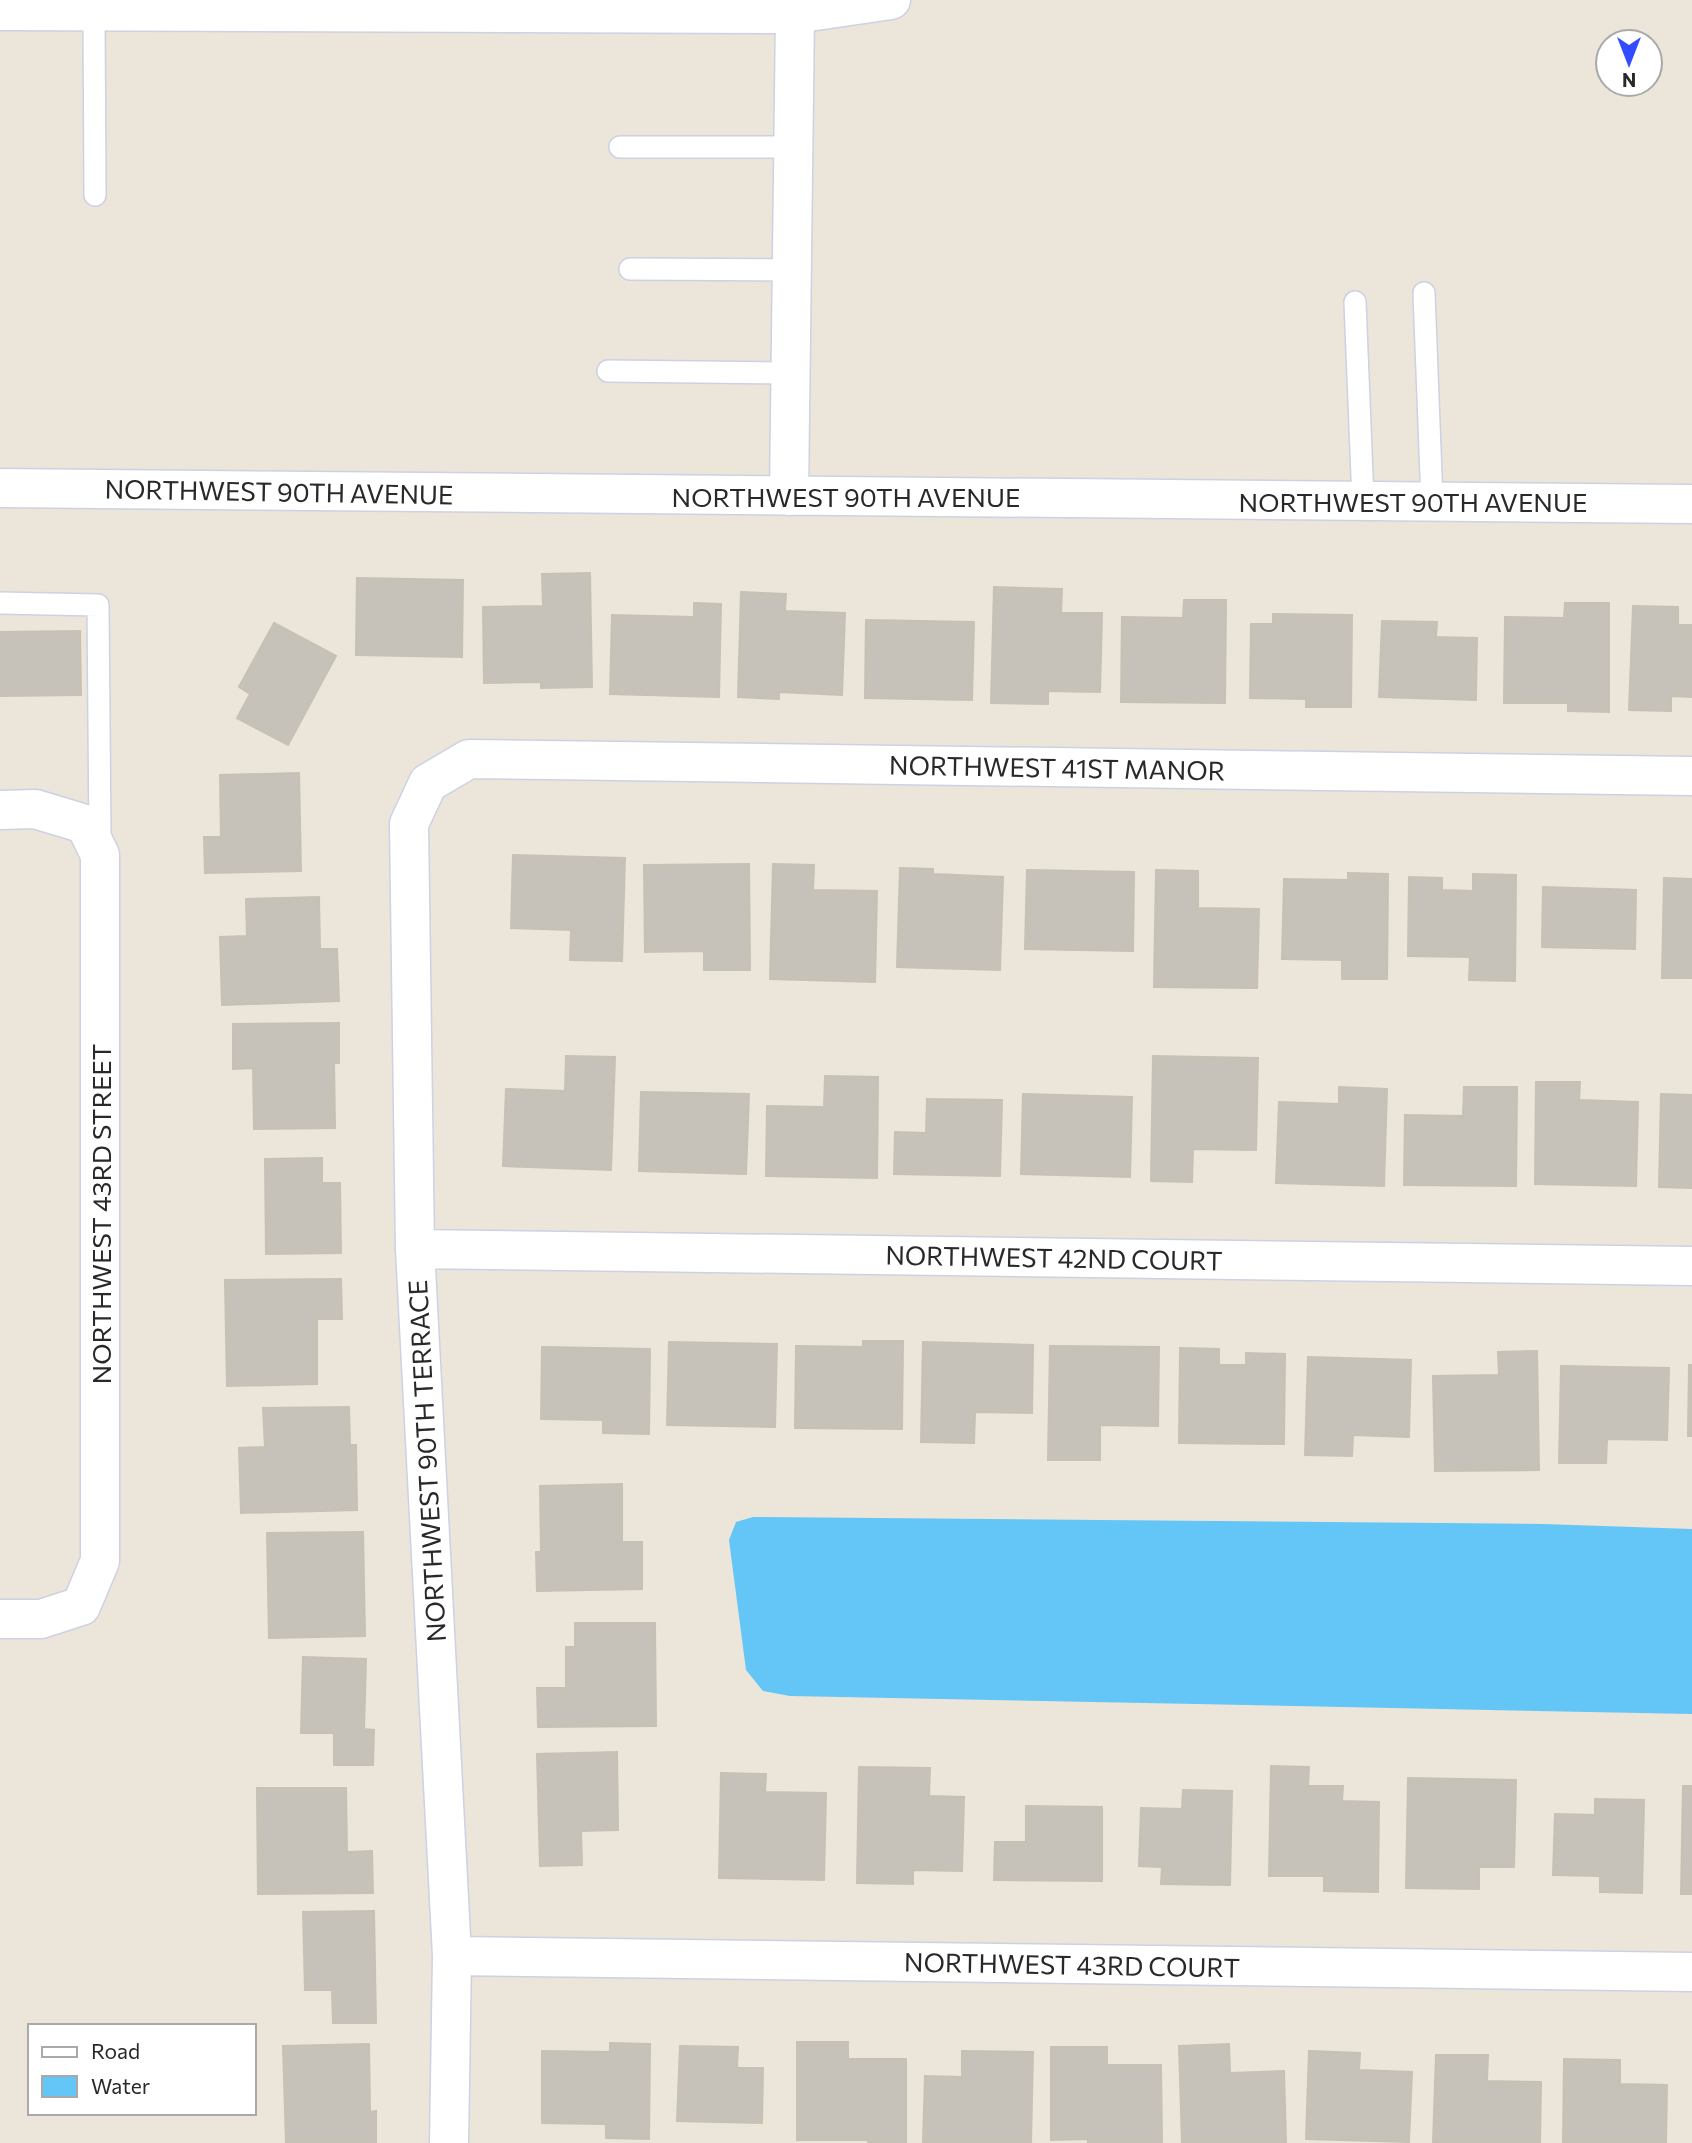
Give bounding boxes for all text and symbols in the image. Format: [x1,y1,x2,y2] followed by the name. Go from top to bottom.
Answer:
[1594,28,1664,98] north arrow
[1622,69,1636,92] text: N
[104,472,454,510] street label: NORTHWEST 90TH AVENUE
[672,481,1020,512] street label: NORTHWEST 90TH AVENUE
[1239,486,1587,517] street label: NORTHWEST 90TH AVENUE
[889,749,1225,785] street label: NORTHWEST 41ST MANOR
[85,1044,116,1384] street label: NORTHWEST 43RD STREET
[885,1239,1223,1275] street label: NORTHWEST 42ND COURT
[401,1279,451,1643] street label: NORTHWEST 90TH TERRACE
[904,1946,1240,1982] street label: NORTHWEST 43RD COURT
[28,2024,256,2115] legend
[91,2038,140,2063] text: Road
[91,2073,150,2098] text: Water

